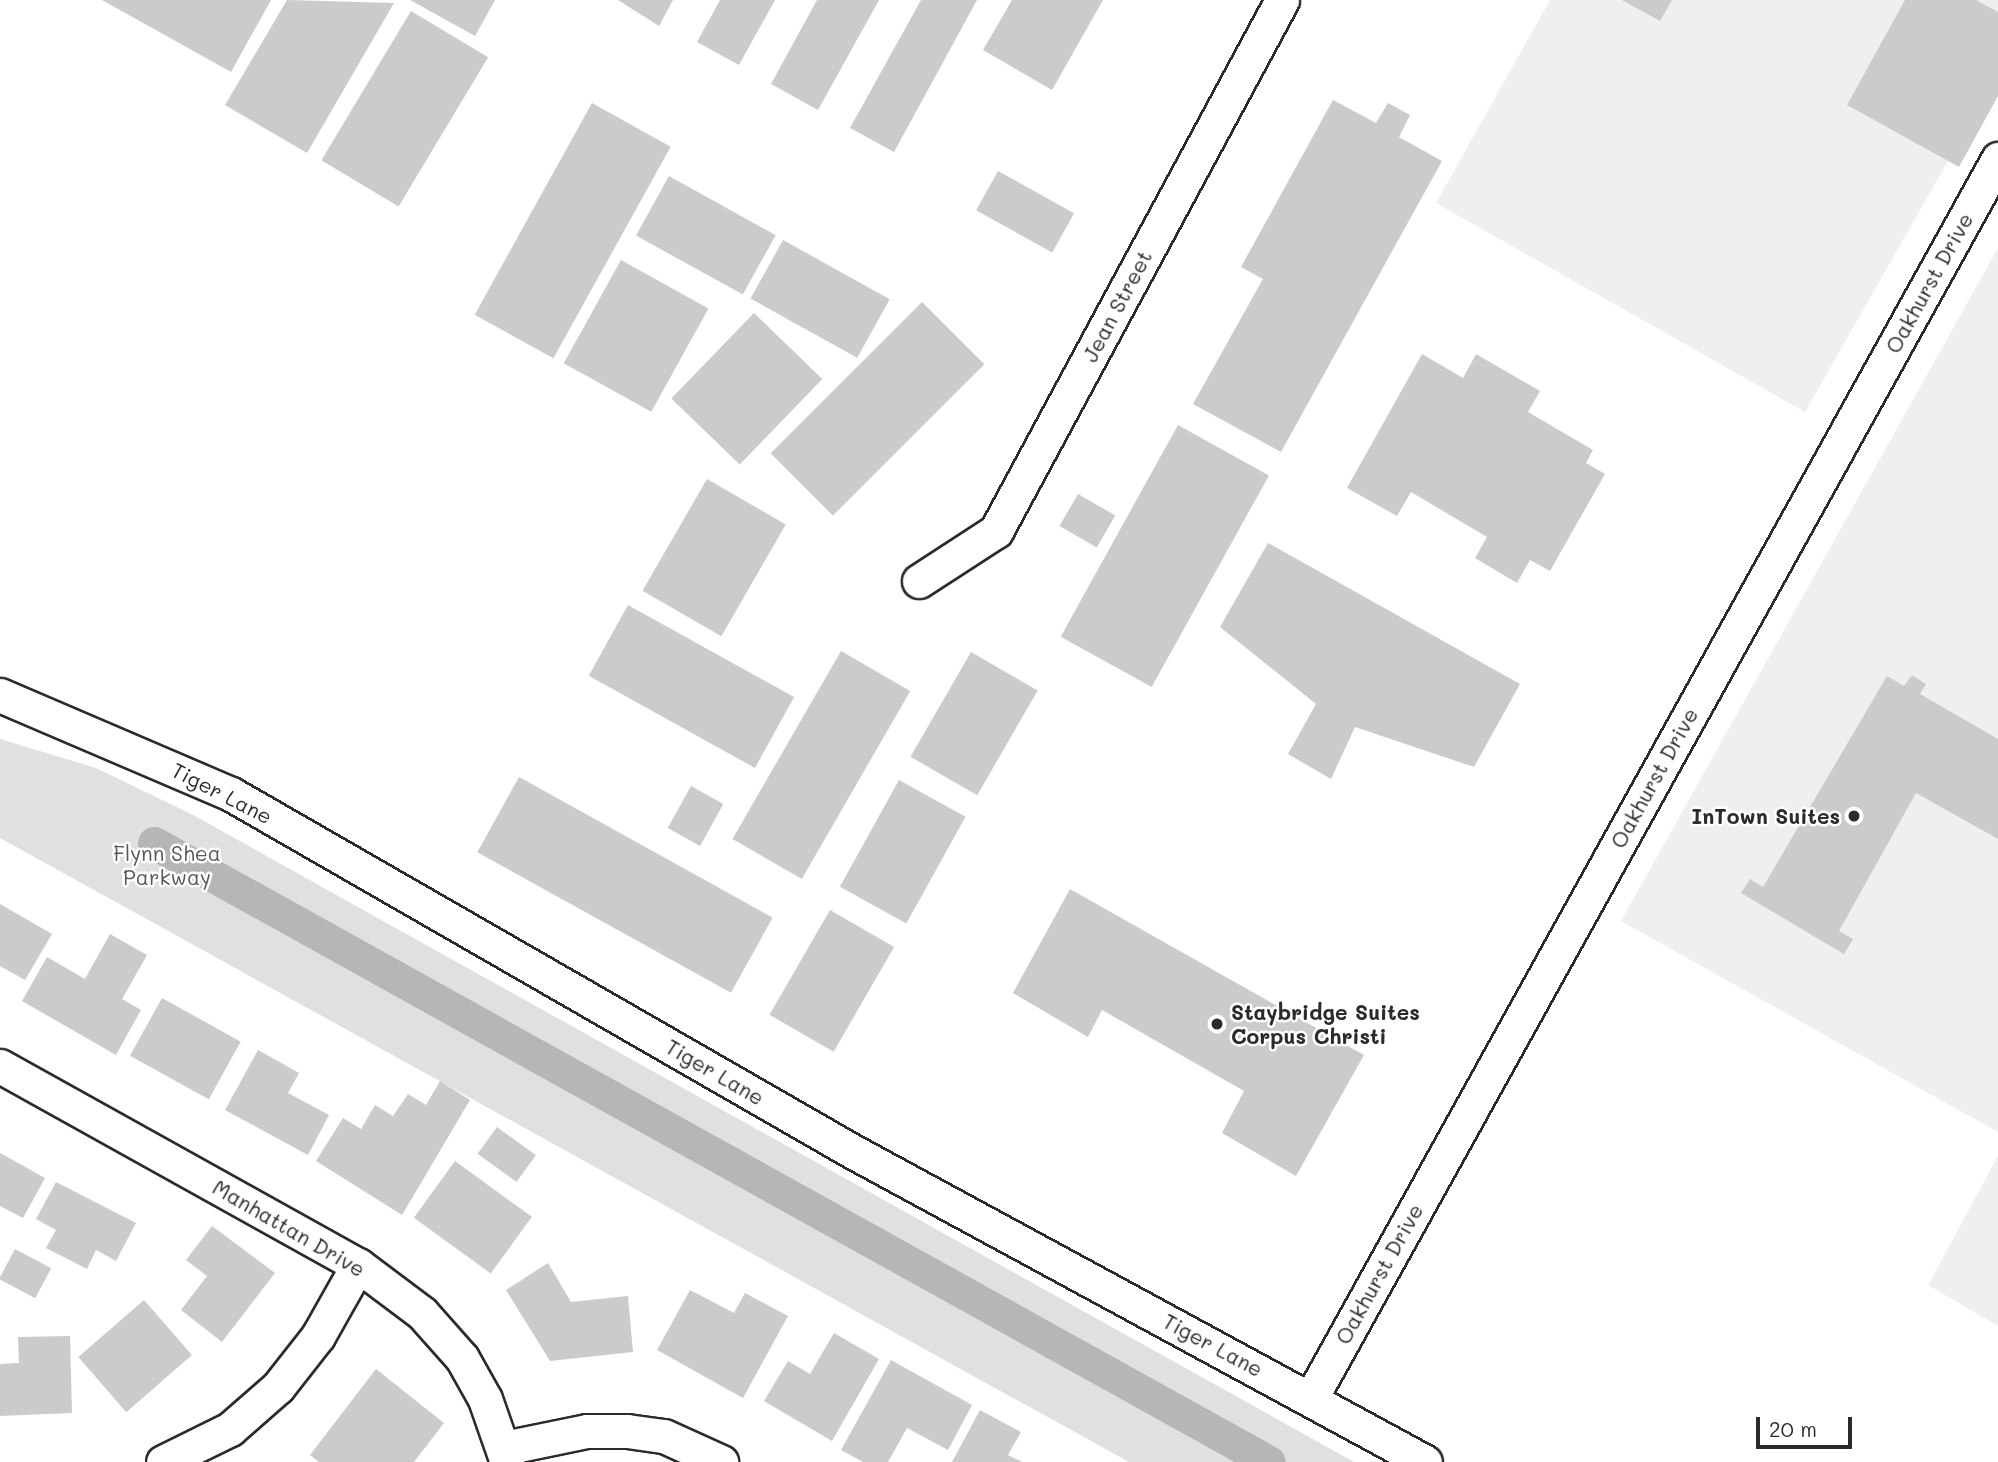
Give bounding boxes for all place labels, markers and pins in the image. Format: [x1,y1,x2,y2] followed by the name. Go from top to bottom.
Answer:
[1692,803,1840,829] place label: InTown Suites
[1846,808,1862,824] marker: InTown Suites
[1231,999,1420,1049] place label: Staybridge Suites Corpus Christi
[1209,1016,1225,1032] marker: Staybridge Suites Corpus Christi

